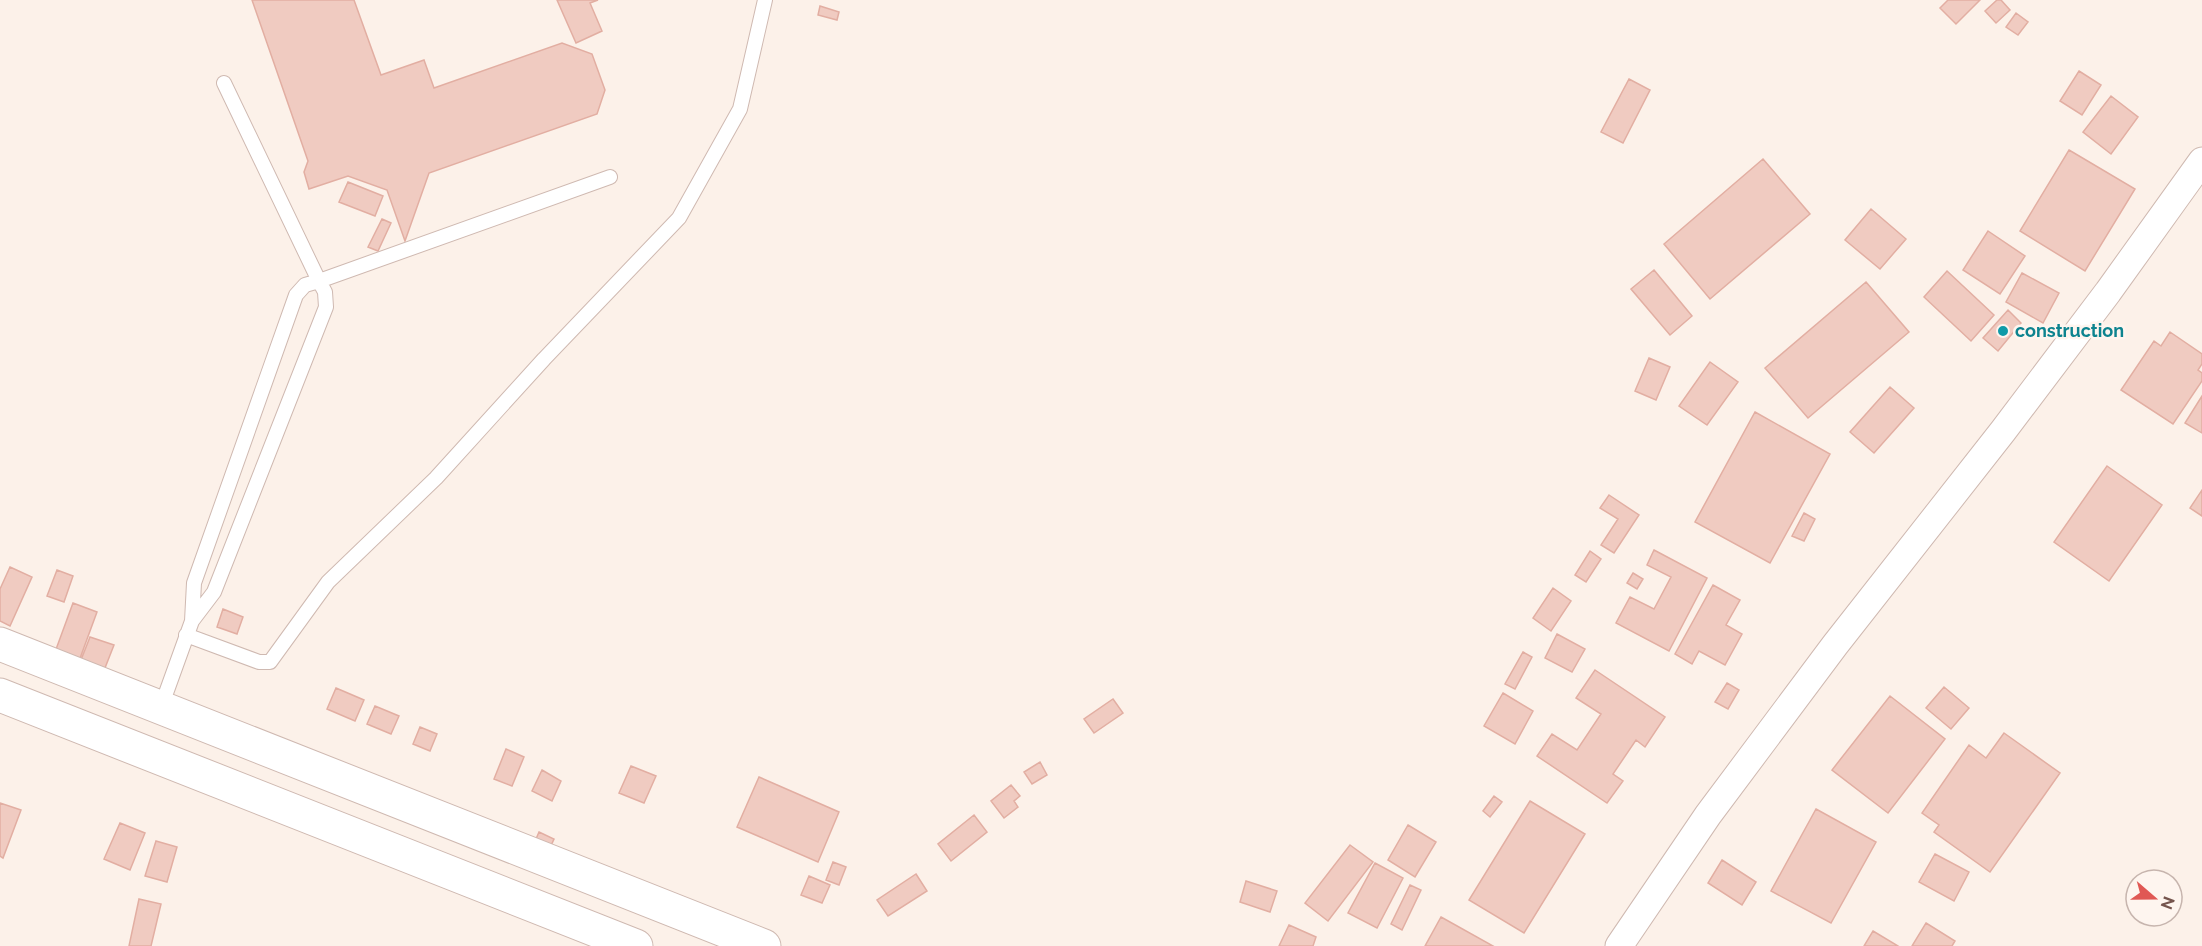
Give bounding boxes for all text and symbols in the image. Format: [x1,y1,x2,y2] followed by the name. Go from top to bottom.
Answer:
[2015,320,2124,341] place label: construction
[1996,324,2010,338] marker: construction
[2124,868,2184,928] north arrow
[2157,894,2179,912] text: N

